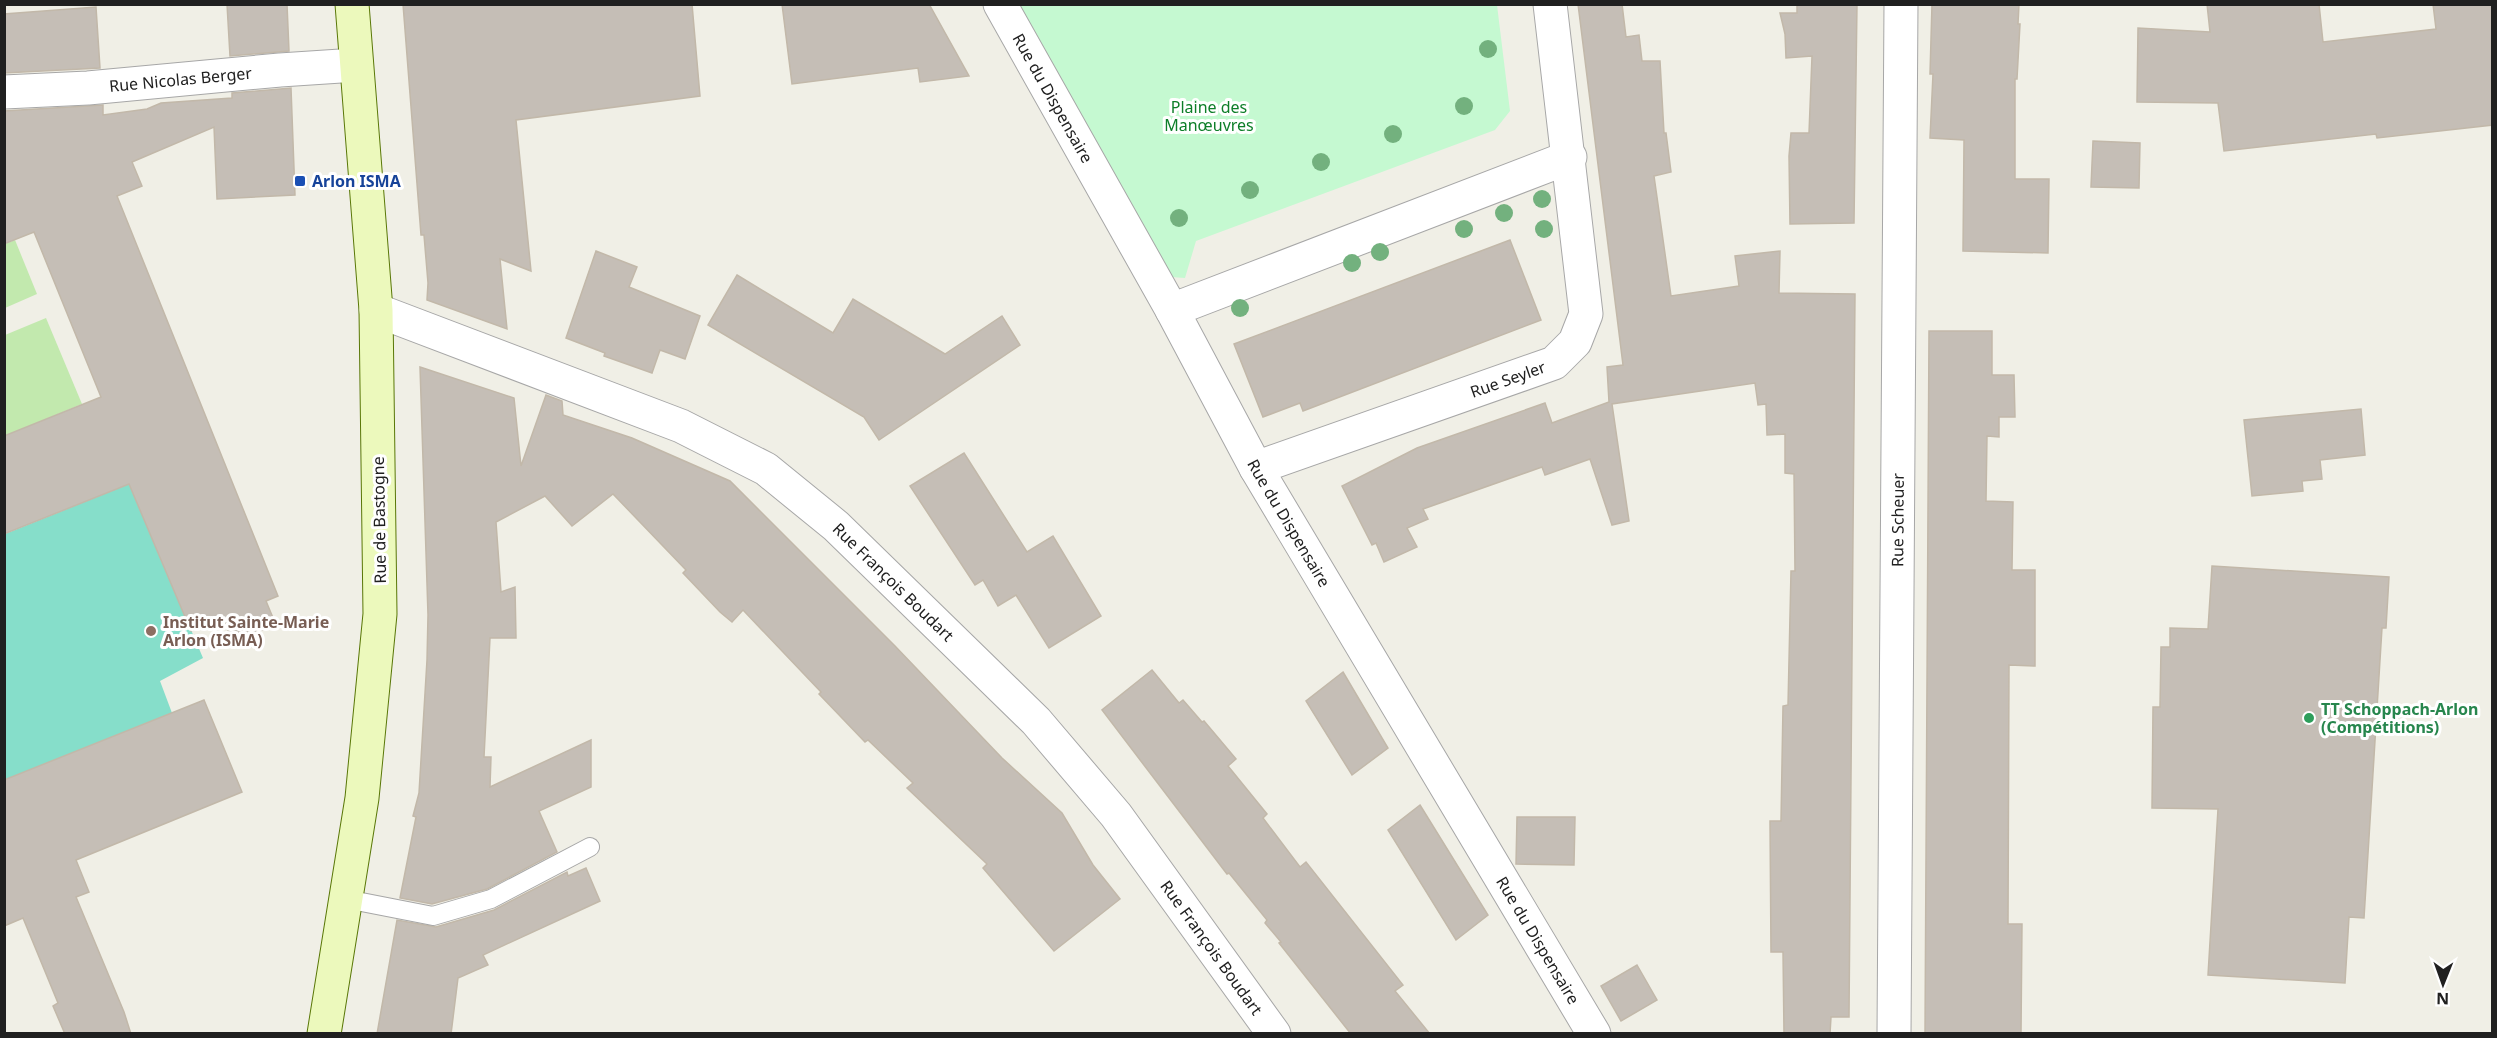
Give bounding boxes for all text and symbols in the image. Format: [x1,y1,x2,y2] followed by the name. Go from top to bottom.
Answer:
[1008,29,1098,167] street label: Rue du Dispensaire
[108,62,253,97] street label: Rue Nicolas Berger
[1164,96,1254,136] park label: Plaine des Manœuvres
[312,170,402,192] place label: Arlon ISMA
[293,174,307,188] marker: Arlon ISMA
[1467,356,1549,403] street label: Rue Seyler
[1242,455,1336,591] street label: Rue du Dispensaire
[367,456,391,584] street label: Rue de Bastogne
[1886,473,1909,567] street label: Rue Scheuer
[828,518,959,646] street label: Rue François Boudart
[163,611,329,651] place label: Institut Sainte-Marie Arlon (ISMA)
[144,624,158,638] marker: Institut Sainte-Marie Arlon (ISMA)
[2321,698,2478,738] place label: TT Schoppach-Arlon (Compétitions)
[2302,711,2316,725] marker: TT Schoppach-Arlon (Compétitions)
[1491,872,1585,1008] street label: Rue du Dispensaire
[1156,876,1268,1019] street label: Rue François Boudart
[2413,954,2473,1014] north arrow
[2436,988,2449,1010] text: N

